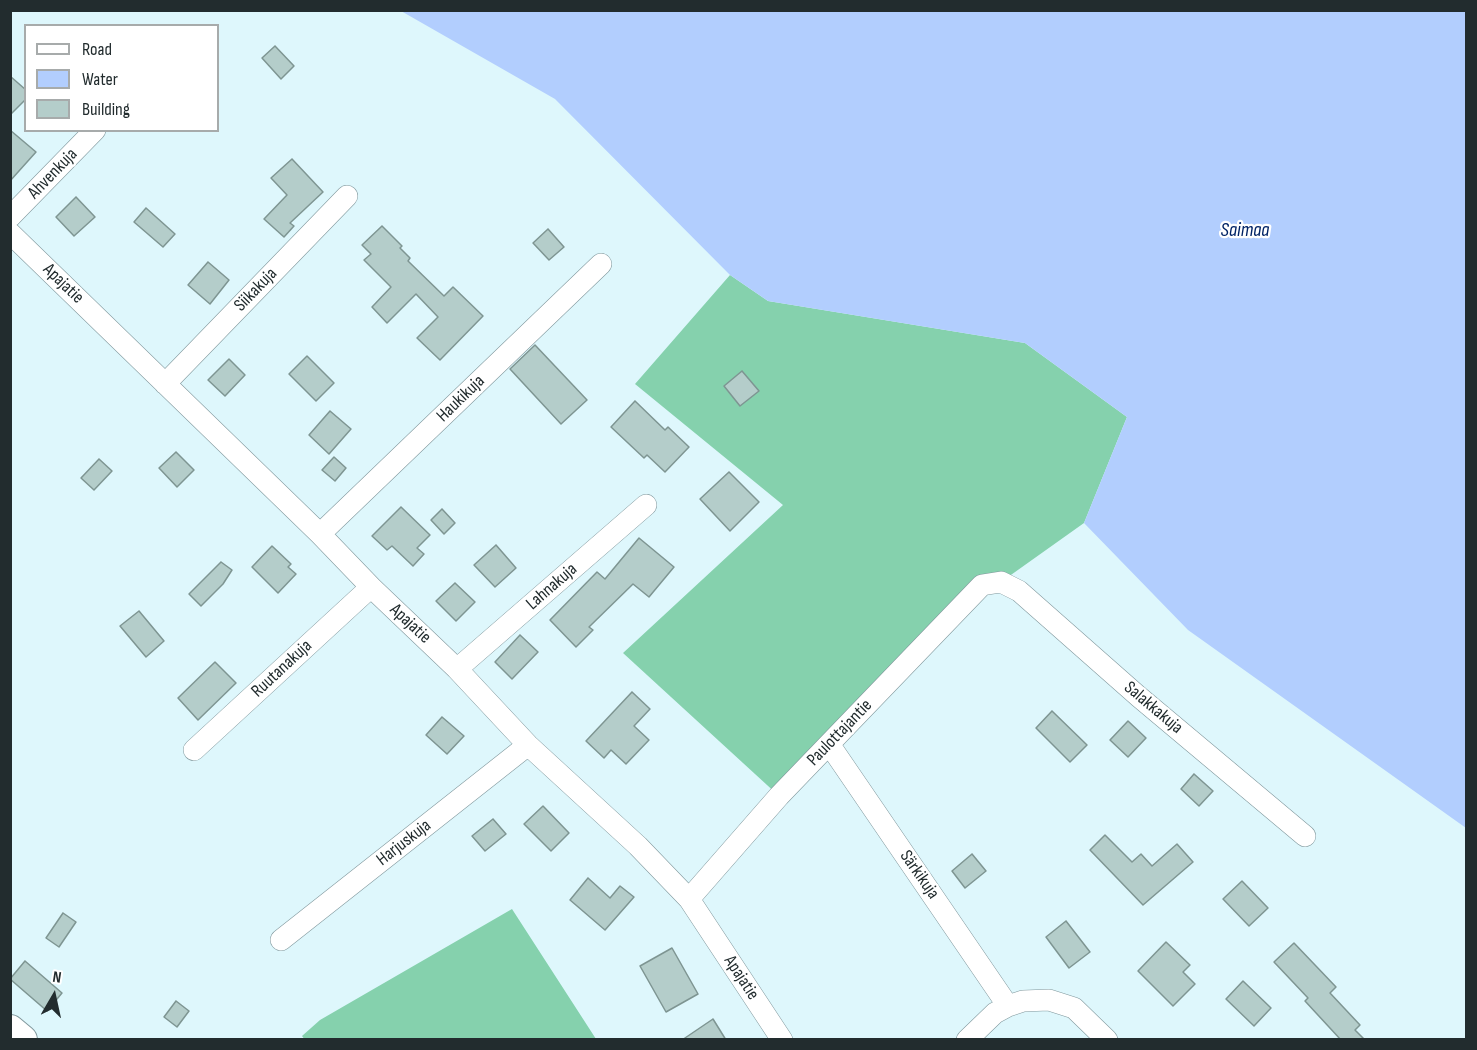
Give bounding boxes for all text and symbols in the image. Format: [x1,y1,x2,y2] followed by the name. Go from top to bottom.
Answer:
[24,24,219,132] legend
[82,39,112,60] text: Road
[82,69,118,90] text: Water
[82,99,130,120] text: Building
[24,144,82,204] street label: Ahvenkuja
[1221,219,1269,243] water label: Saimaa
[38,259,88,309] street label: Apajatie
[230,264,282,316] street label: Siikakuja
[433,371,489,427] street label: Haukikuja
[522,559,582,615] street label: Lahnakuja
[385,600,435,648] street label: Apajatie
[247,636,317,702] street label: Ruutanakuja
[1119,677,1187,739] street label: Salakkakuja
[803,695,877,771] street label: Paulottajantie
[373,815,435,871] street label: Harjuskuja
[895,846,943,904] street label: Särkikuja
[719,952,763,1004] street label: Apajatie
[24,966,84,1026] north arrow
[51,968,63,988] text: N

